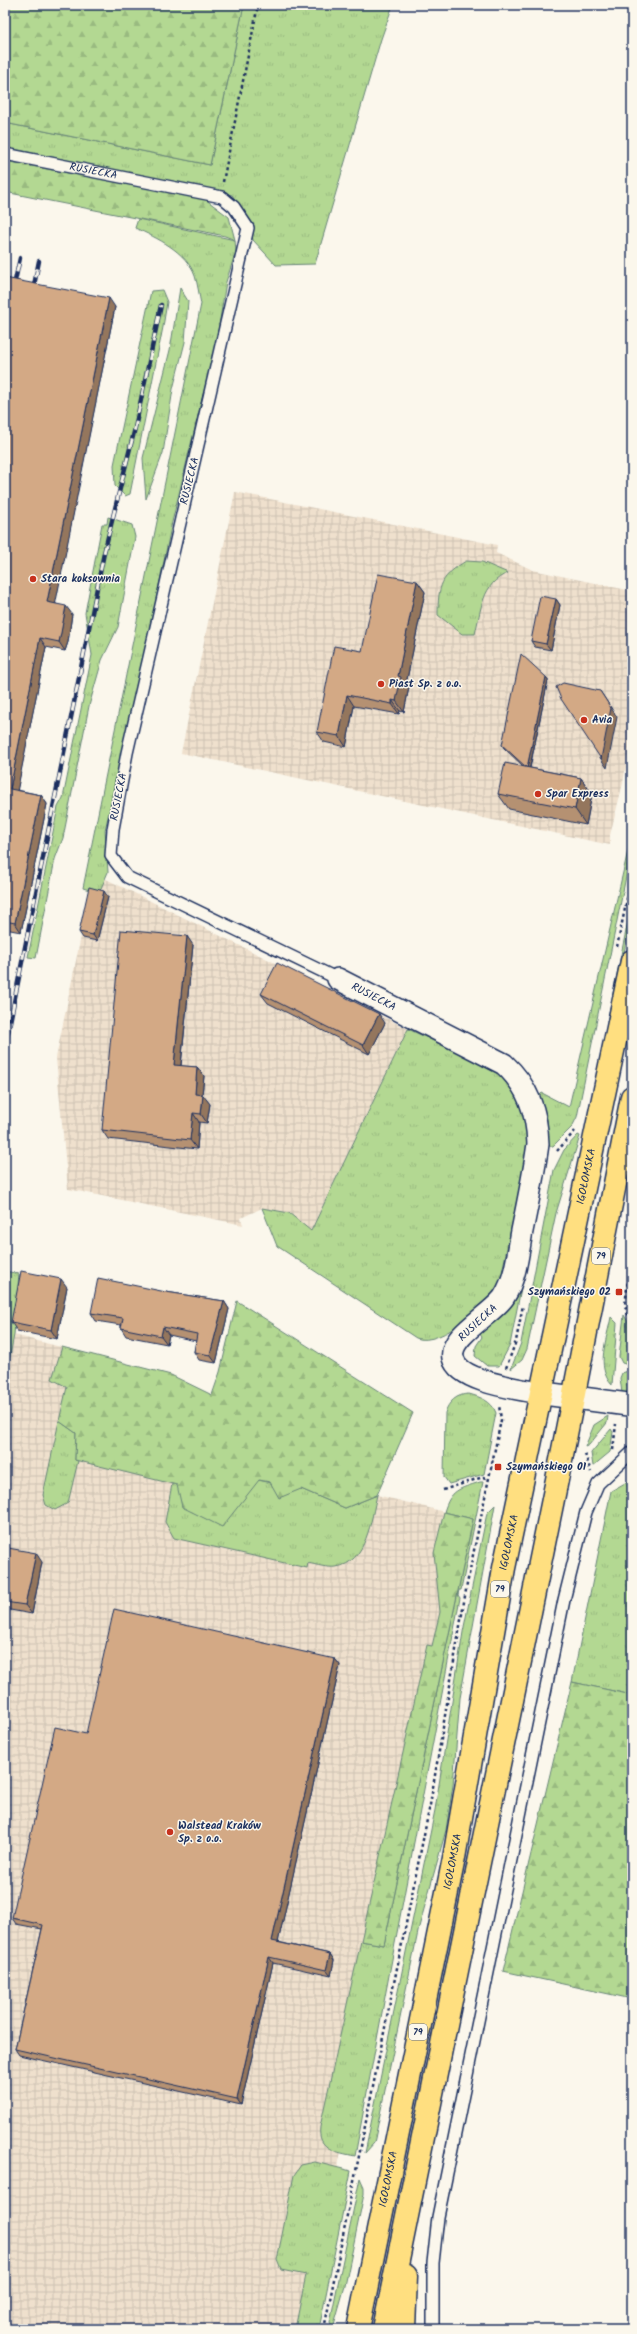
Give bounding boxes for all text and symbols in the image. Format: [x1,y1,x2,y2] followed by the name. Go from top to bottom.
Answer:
[68,158,119,185] street label: RUSIECKA
[175,455,205,507] street label: RUSIECKA
[41,570,120,588] place label: Stara koksownia
[28,574,38,584] marker: Stara koksownia
[389,675,462,693] place label: Piast Sp. z o.o.
[376,679,386,689] marker: Piast Sp. z o.o.
[592,711,612,729] place label: Avia
[579,715,589,725] marker: Avia
[106,771,133,823] street label: RUSIECKA
[546,785,609,803] place label: Spar Express
[533,789,543,799] marker: Spar Express
[348,978,400,1016] street label: RUSIECKA
[572,1147,601,1206] street label: IGOŁOMSKA
[592,1248,610,1264] road number: 79
[528,1283,611,1301] place label: Szymańskiego 02
[614,1287,624,1297] marker: Szymańskiego 02
[454,1300,502,1346] street label: RUSIECKA
[506,1458,587,1476] place label: Szymańskiego 01
[493,1462,503,1472] marker: Szymańskiego 01
[495,1512,524,1572] street label: IGOŁOMSKA
[491,1581,509,1597] road number: 79
[178,1817,261,1848] place label: Walstead Kraków Sp. z o.o.
[165,1827,175,1837] marker: Walstead Kraków Sp. z o.o.
[439,1832,467,1891] street label: IGOŁOMSKA
[409,2024,427,2040] road number: 79
[374,2149,403,2209] street label: IGOŁOMSKA

